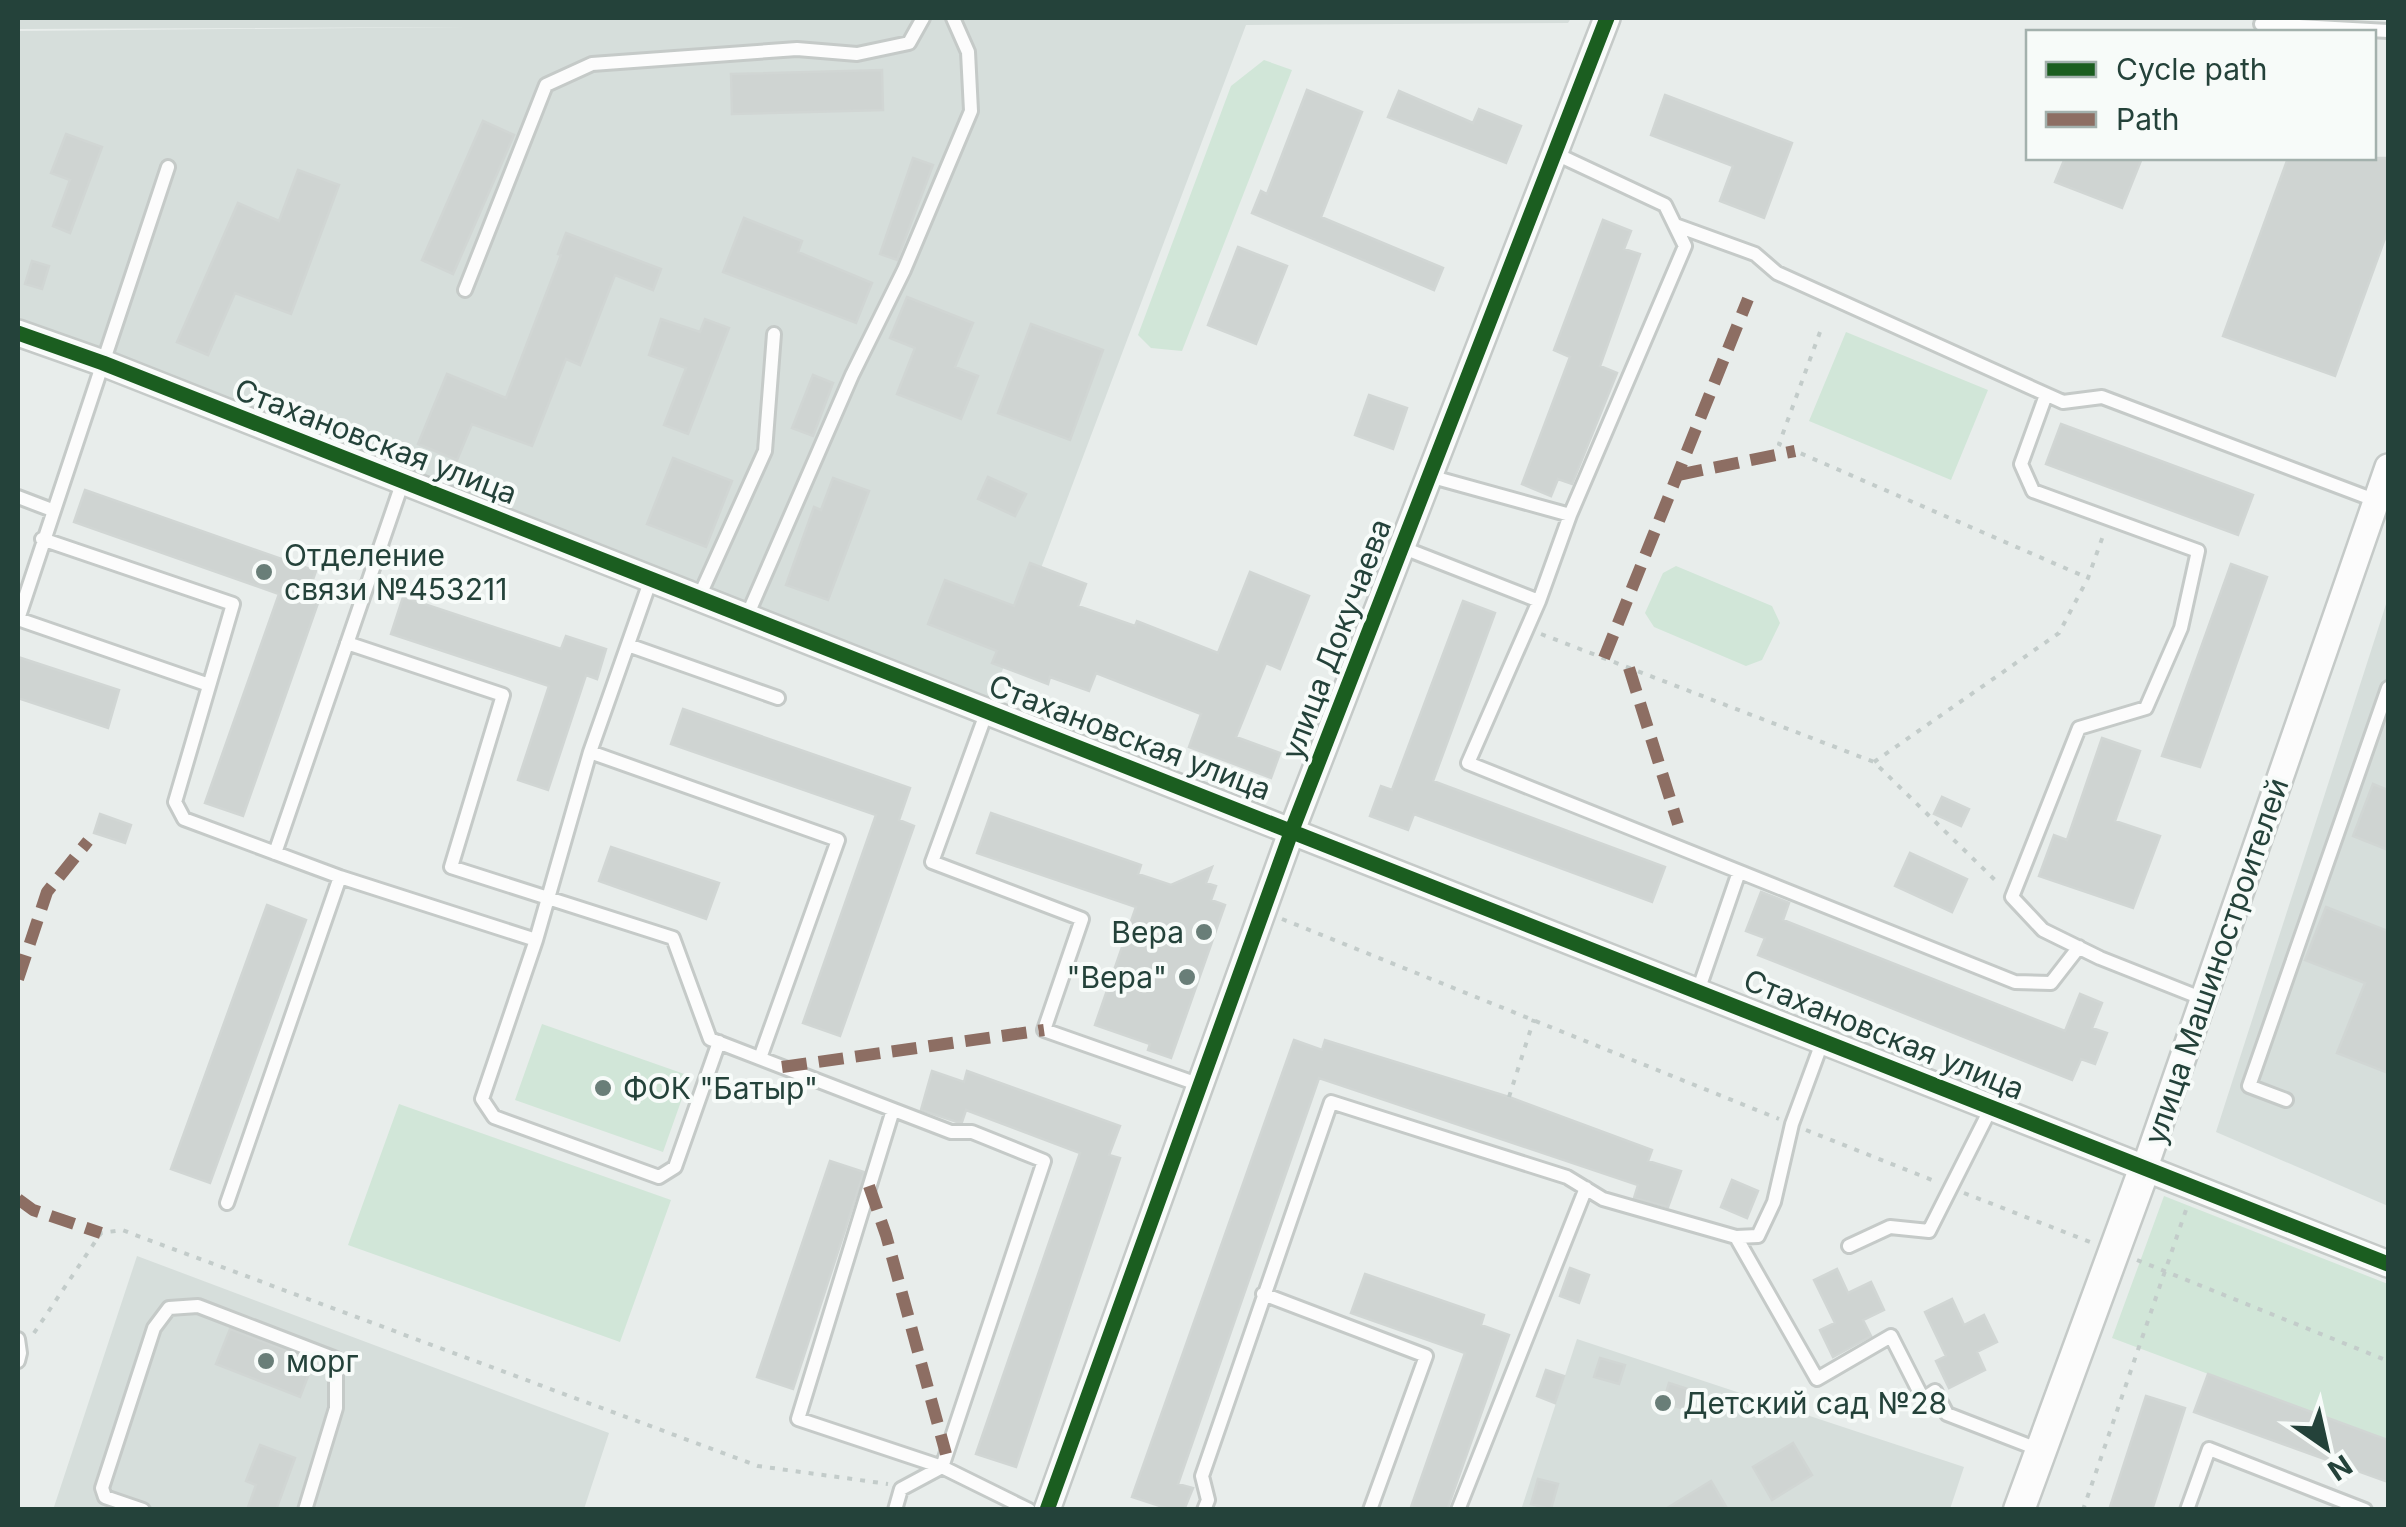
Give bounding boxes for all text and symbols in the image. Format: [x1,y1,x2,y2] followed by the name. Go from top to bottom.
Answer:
[2026,30,2376,160] legend
[2116,51,2268,87] text: Cycle path
[2116,101,2180,137] text: Path
[230,371,522,511] street label: Стахановская улица
[1274,514,1398,764] street label: улица Докучаева
[284,537,507,607] place label: Отделение связи №453211
[253,561,275,583] marker: Отделение связи №453211
[984,667,1276,807] street label: Стахановская улица
[2136,773,2296,1149] street label: улица Машиностроителей
[1111,914,1184,950] place label: Вера
[1193,921,1215,943] marker: Вера
[1066,959,1167,995] place label: "Вера"
[1739,961,2029,1107] street label: Стахановская улица
[1176,966,1198,988] marker: "Вера"
[623,1070,818,1106] place label: ФОК "Батыр"
[592,1077,614,1099] marker: ФОК "Батыр"
[286,1343,359,1379] place label: морг
[255,1350,277,1372] marker: морг
[1683,1385,1947,1421] place label: Детский сад №28
[1652,1392,1674,1414] marker: Детский сад №28
[2276,1397,2376,1497] north arrow
[2322,1448,2358,1488] text: N

